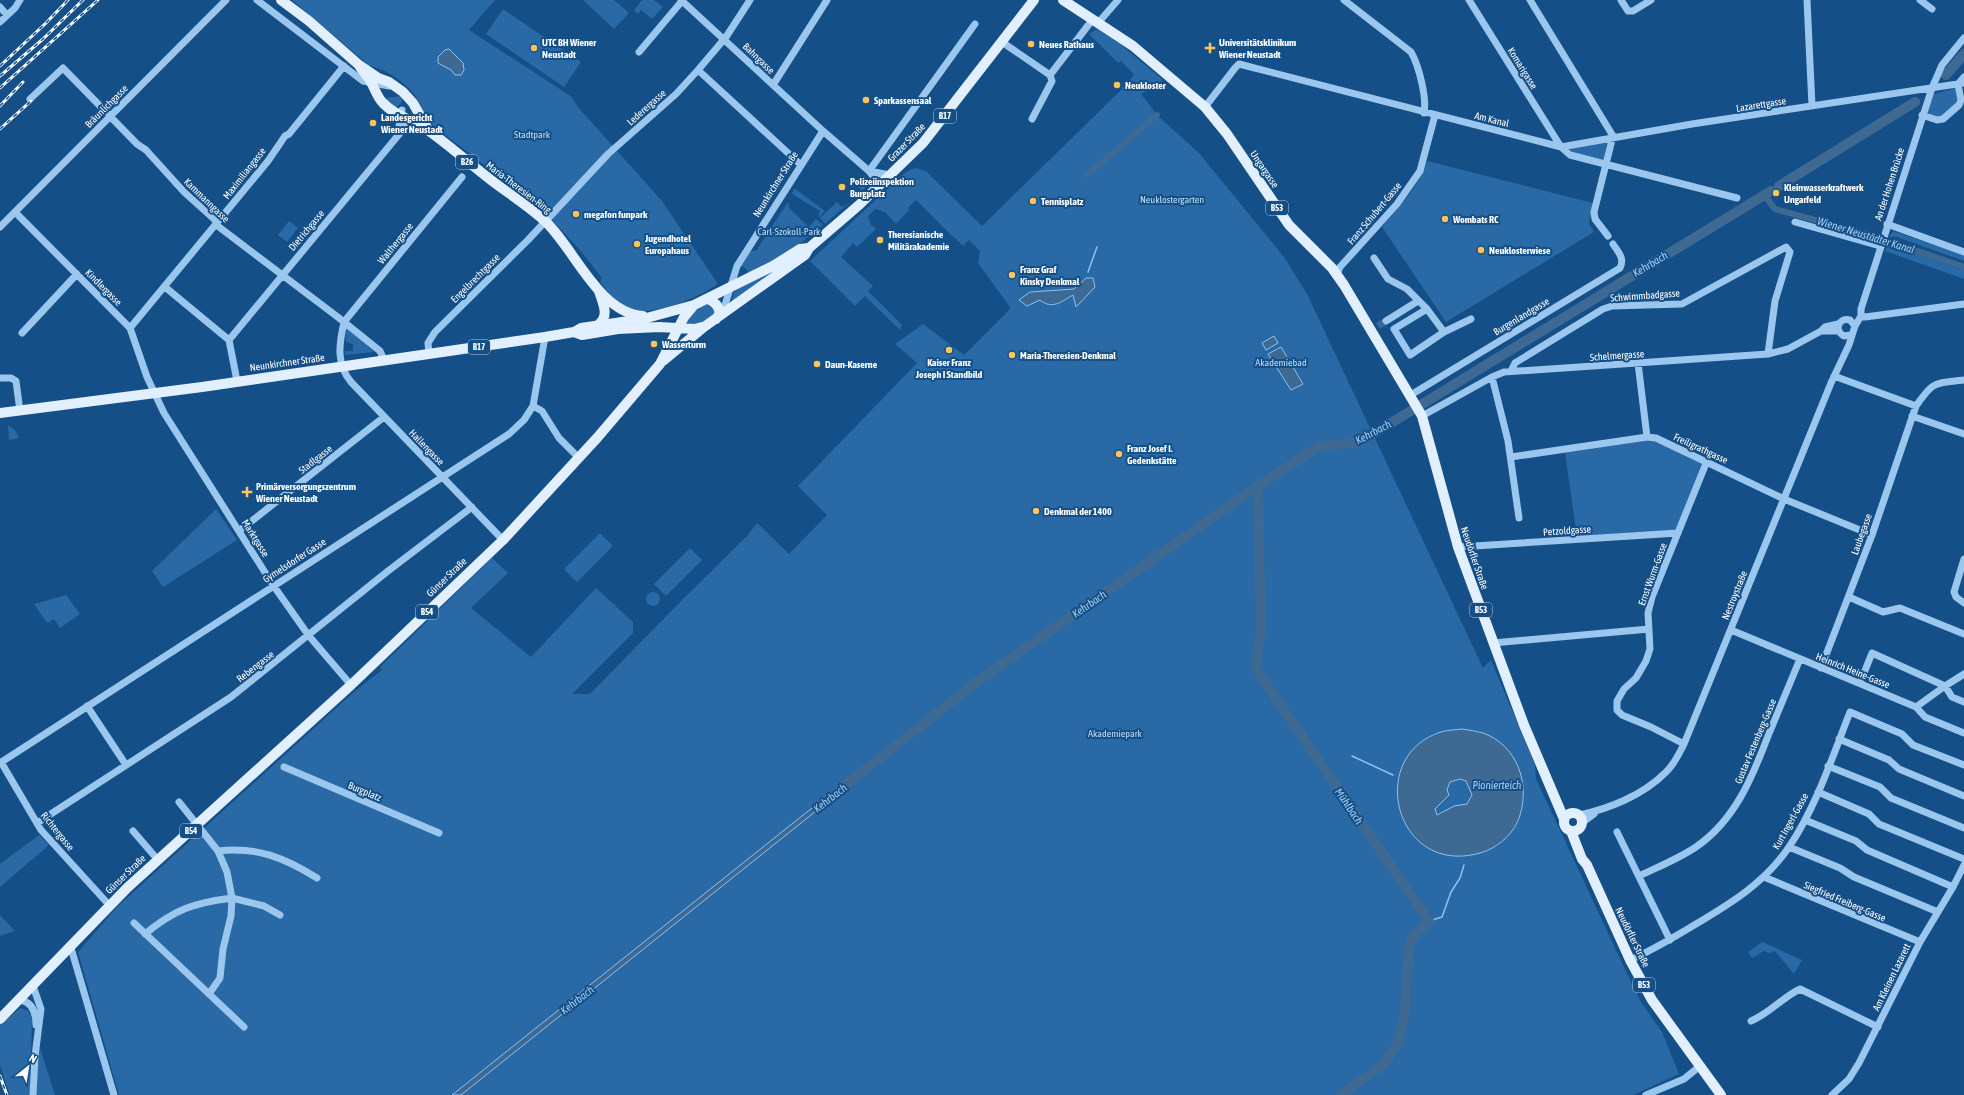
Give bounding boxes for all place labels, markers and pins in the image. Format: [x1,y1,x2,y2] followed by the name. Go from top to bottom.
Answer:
[542,37,597,60] place label: UTC BH Wiener Neustadt
[1218,37,1296,60] place label: Universitätsklinikum Wiener Neustadt
[1026,39,1036,49] marker: Neues Rathaus
[1039,39,1095,50] place label: Neues Rathaus
[1204,42,1216,54] marker: Universitätsklinikum Wiener Neustadt
[529,43,539,53] marker: UTC BH Wiener Neustadt
[1112,80,1122,90] marker: Neukloster
[1125,80,1167,91] place label: Neukloster
[861,95,871,105] marker: Sparkassensaal
[874,95,932,106] place label: Sparkassensaal
[380,112,443,135] place label: Landesgericht Wiener Neustadt
[368,118,378,128] marker: Landesgericht Wiener Neustadt
[850,176,914,199] place label: Polizeiinspektion Burgplatz
[837,182,847,192] marker: Polizeiinspektion Burgplatz
[1784,182,1864,205] place label: Kleinwasserkraftwerk Ungarfeld
[1771,188,1781,198] marker: Kleinwasserkraftwerk Ungarfeld
[1028,196,1038,206] marker: Tennisplatz
[1041,196,1084,207] place label: Tennisplatz
[571,209,581,219] marker: megafon funpark
[584,209,648,220] place label: megafon funpark
[1440,214,1450,224] marker: Wombats RC
[1452,214,1499,225] place label: Wombats RC
[888,229,950,252] place label: Theresianische Militärakademie
[644,233,691,256] place label: Jugendhotel Europahaus
[875,235,885,245] marker: Theresianische Militärakademie
[632,239,642,249] marker: Jugendhotel Europahaus
[1476,245,1486,255] marker: Neuklosterwiese
[1489,245,1551,256] place label: Neuklosterwiese
[1020,264,1080,287] place label: Franz Graf Kinsky Denkmal
[1007,270,1017,280] marker: Franz Graf Kinsky Denkmal
[649,339,659,349] marker: Wasserturm
[661,339,706,350] place label: Wasserturm
[944,345,954,355] marker: Kaiser Franz Joseph I Standbild
[1007,350,1017,360] marker: Maria-Theresien-Denkmal
[1020,350,1116,361] place label: Maria-Theresien-Denkmal
[915,357,983,380] place label: Kaiser Franz Joseph I Standbild
[812,359,822,369] marker: Daun-Kaserne
[825,359,878,370] place label: Daun-Kaserne
[1127,443,1177,466] place label: Franz Josef I. Gedenkstätte
[1114,449,1124,459] marker: Franz Josef I. Gedenkstätte
[255,481,356,504] place label: Primärversorgungszentrum Wiener Neustadt
[241,486,253,498] marker: Primärversorgungszentrum Wiener Neustadt
[1031,506,1041,516] marker: Denkmal der 1400
[1044,506,1112,517] place label: Denkmal der 1400

